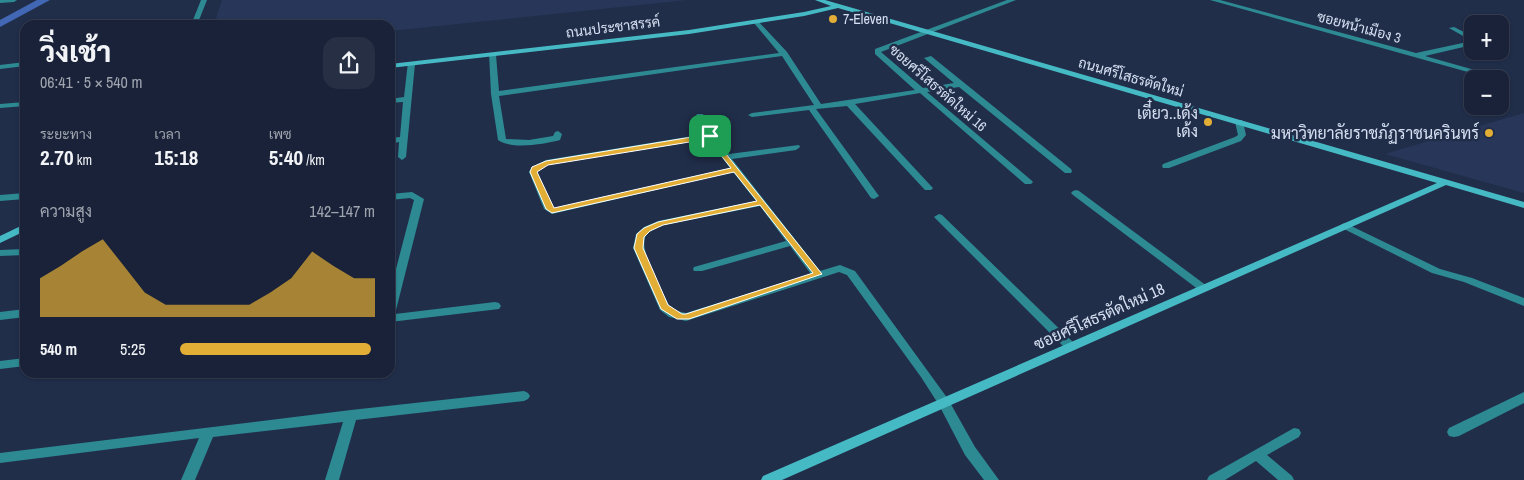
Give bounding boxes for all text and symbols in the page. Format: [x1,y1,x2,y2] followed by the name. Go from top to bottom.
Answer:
[1315,7,1403,47] street label: ซอยหน้าเมือง 3
[843,10,888,28] place label: 7-Eleven
[565,12,661,42] street label: ถนนประชาสรรค์
[827,13,839,25] marker: 7-Eleven
[1464,15,1509,115] map controls
[1464,15,1509,60] button: +
[40,33,111,71] text: วิ่งเช้า
[323,37,375,89] button: share
[886,41,990,135] street label: ซอยศรีโสธรตัดใหม่ 16
[1076,53,1186,101] street label: ถนนศรีโสธรตัดใหม่
[1464,70,1509,115] button: −
[40,71,143,93] text: 06:41 · 5 × 540 m
[1137,99,1198,142] place label: เตี๋ยว..เด้ง เด้ง
[689,115,731,157] pin
[1202,116,1214,128] marker: เตี๋ยว..เด้ง เด้ง
[1271,121,1479,144] place label: มหาวิทยาลัยราชภัฏราชนครินทร์
[696,122,724,150] icon: arrive
[40,125,92,143] text: ระยะทาง
[154,125,181,143] text: เวลา
[269,125,292,143] text: เพซ
[1483,127,1495,139] marker: มหาวิทยาลัยราชภัฏราชนครินทร์
[40,143,74,172] text: 2.70
[154,143,198,172] text: 15:18
[269,143,303,172] text: 5:40
[74,151,92,169] text: km
[303,151,325,169] text: /km
[40,200,92,222] text: ความสูง
[309,200,375,222] text: 142–147 m
[1030,277,1168,355] street label: ซอยศรีโสธรตัดใหม่ 18
[40,338,77,360] text: 540 m
[120,338,146,360] text: 5:25

